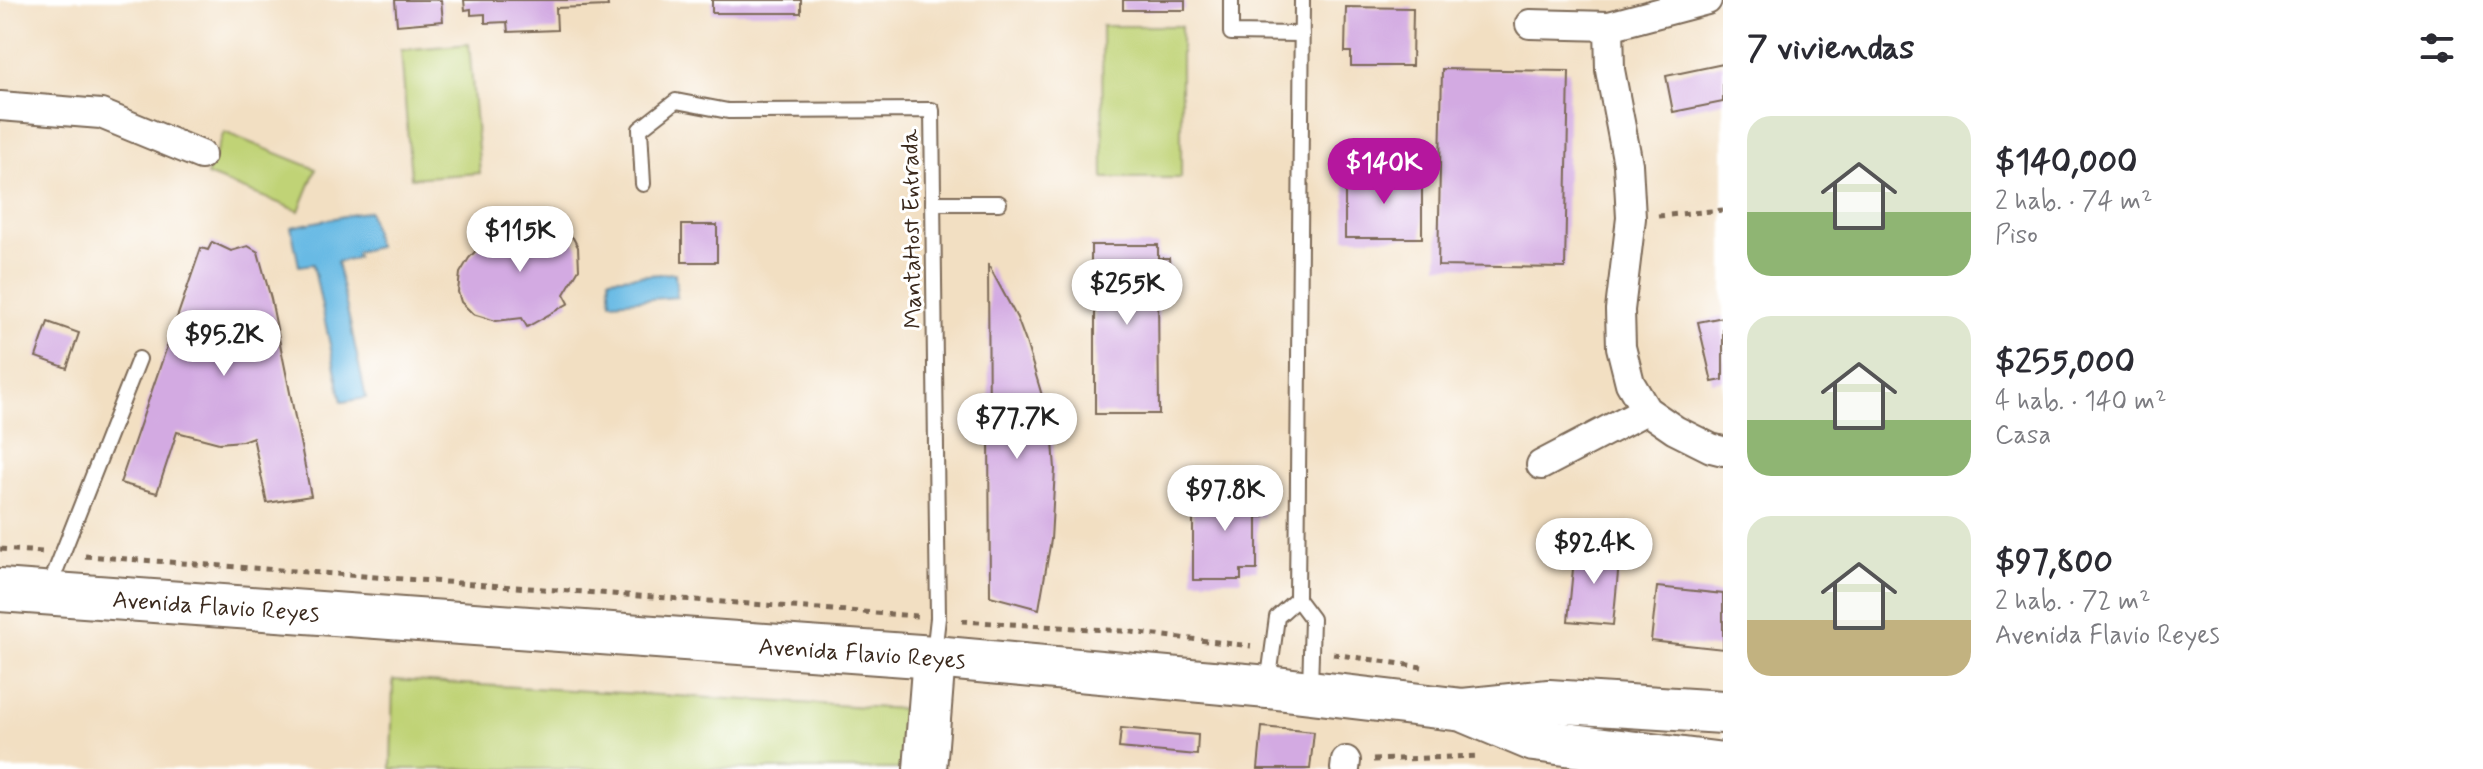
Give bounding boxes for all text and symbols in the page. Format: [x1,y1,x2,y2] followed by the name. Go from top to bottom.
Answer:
[1747,26,1915,71] text: 7 viviendas
[2415,26,2459,70] icon: filters
[895,128,930,329] street label: MantaHost Entrada
[1328,138,1440,206] pin: $140K
[1995,140,2138,185] text: $140,000
[1346,147,1422,181] text: $140K
[1811,148,1907,244] icon: home
[1995,185,2153,219] text: 2 hab. · 74 m²
[464,206,576,274] pin: $115K
[485,215,555,249] text: $115K
[1995,219,2038,253] text: Piso
[1071,259,1183,327] pin: $255K
[1090,268,1164,302] text: $255K
[159,310,289,378] pin: $95.2K
[185,319,263,353] text: $95.2K
[1995,340,2135,385] text: $255,000
[1811,348,1907,444] icon: home
[1995,385,2166,419] text: 4 hab. · 140 m²
[952,393,1082,461] pin: $77.7K
[975,402,1059,436] text: $77.7K
[1995,419,2051,453] text: Casa
[1160,465,1290,533] pin: $97.8K
[1185,474,1265,508] text: $97.8K
[1529,518,1659,586] pin: $92.4K
[1554,527,1634,561] text: $92.4K
[1995,540,2113,585] text: $97,800
[1811,548,1907,644] icon: home
[111,585,320,630] street label: Avenida Flavio Reyes
[1995,585,2151,619] text: 2 hab. · 72 m²
[1995,619,2220,653] text: Avenida Flavio Reyes
[757,632,966,677] street label: Avenida Flavio Reyes

